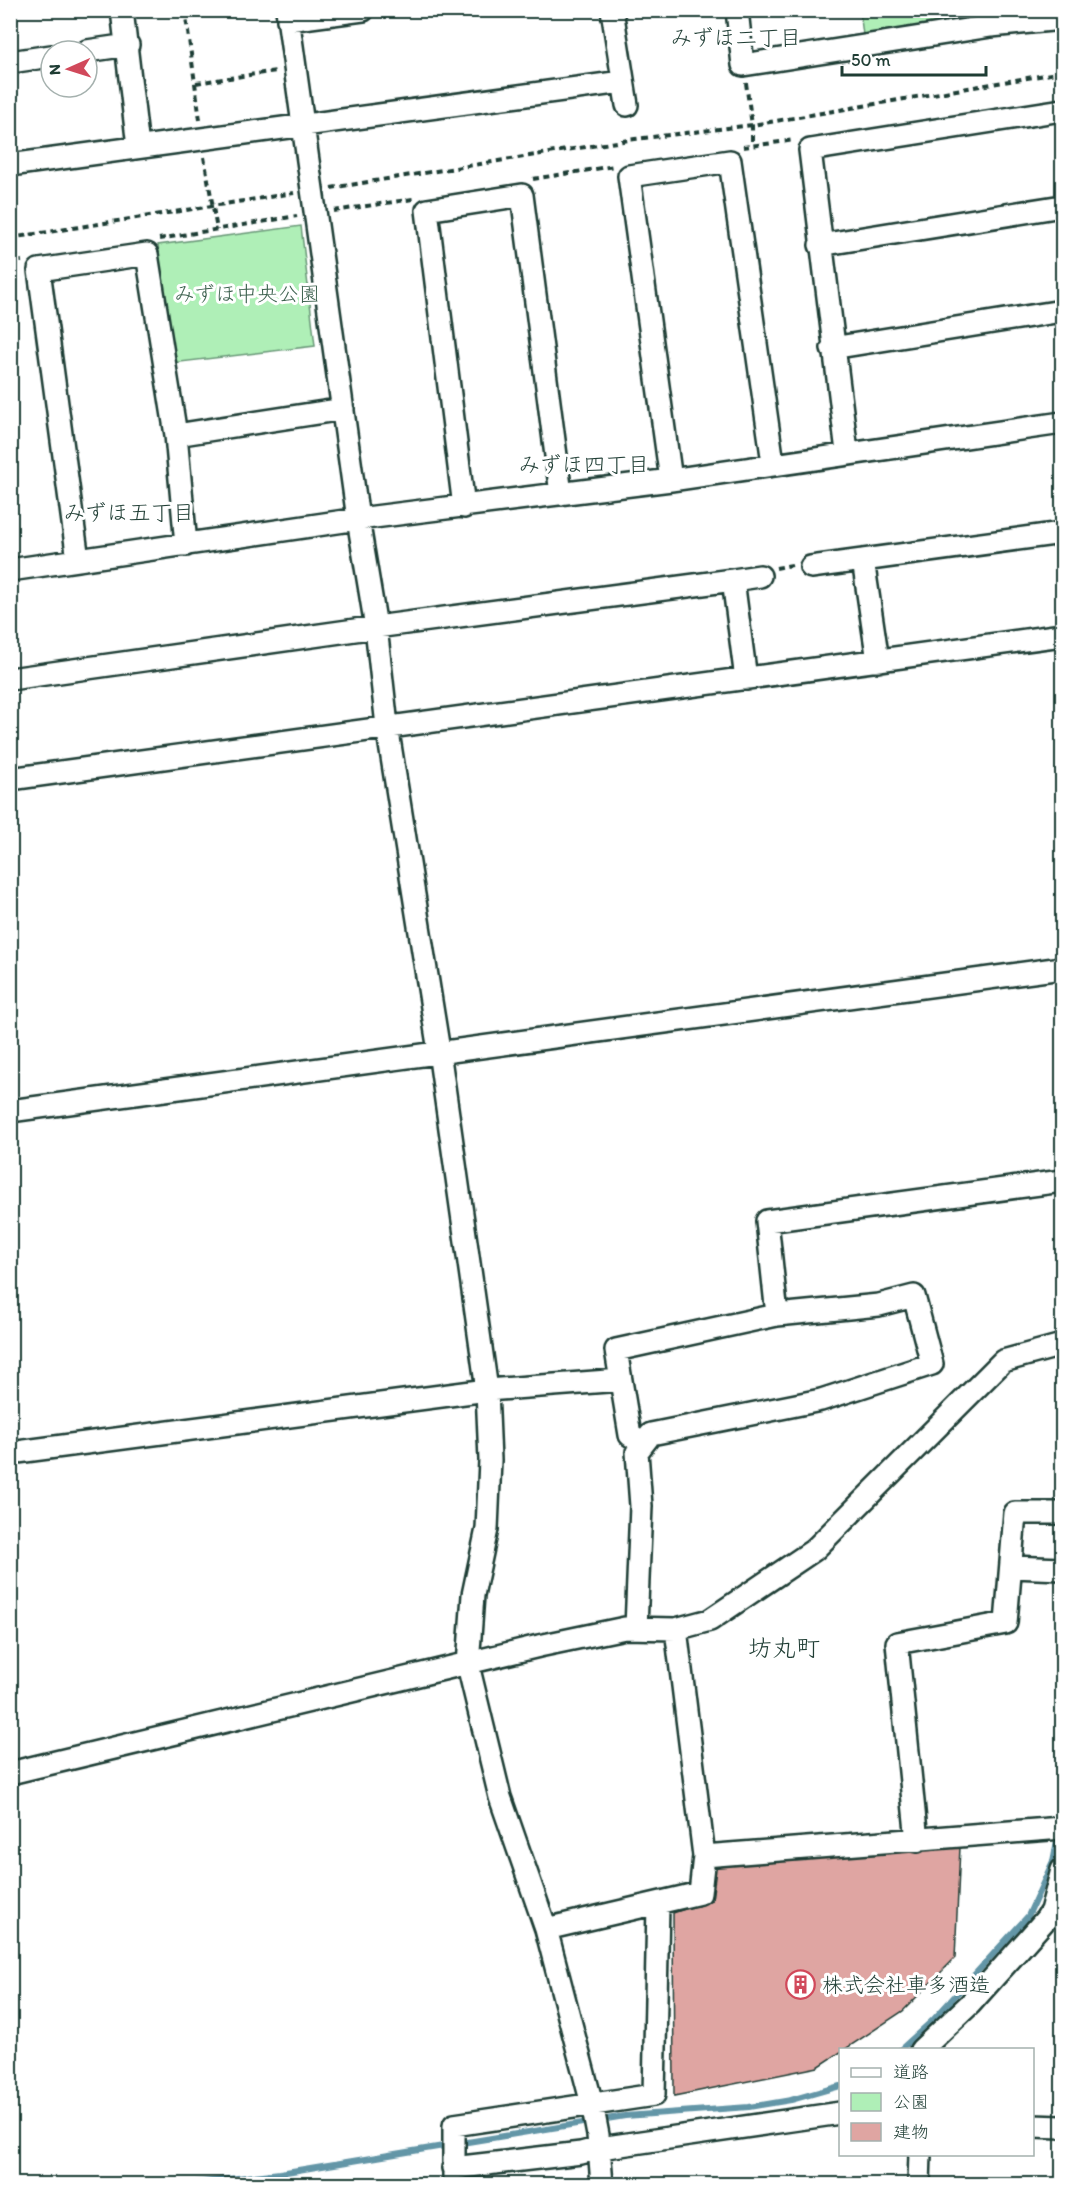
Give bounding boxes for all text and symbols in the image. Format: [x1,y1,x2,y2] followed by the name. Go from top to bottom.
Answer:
[670,24,802,51] district label: みずほ二丁目
[39,39,99,99] north arrow
[842,39,986,77] scale bar
[851,49,891,71] text: 50 m
[45,64,64,76] text: N
[174,281,320,306] park label: みずほ中央公園
[518,451,650,478] district label: みずほ四丁目
[63,499,195,526] district label: みずほ五丁目
[748,1633,820,1662] district label: 坊丸町
[785,1968,817,2000] building icon: 株式会社車多酒造
[822,1972,990,1997] place label: 株式会社車多酒造
[839,2048,1034,2156] legend
[893,2061,929,2083] text: 道路
[893,2091,929,2113] text: 公園
[893,2121,929,2143] text: 建物

